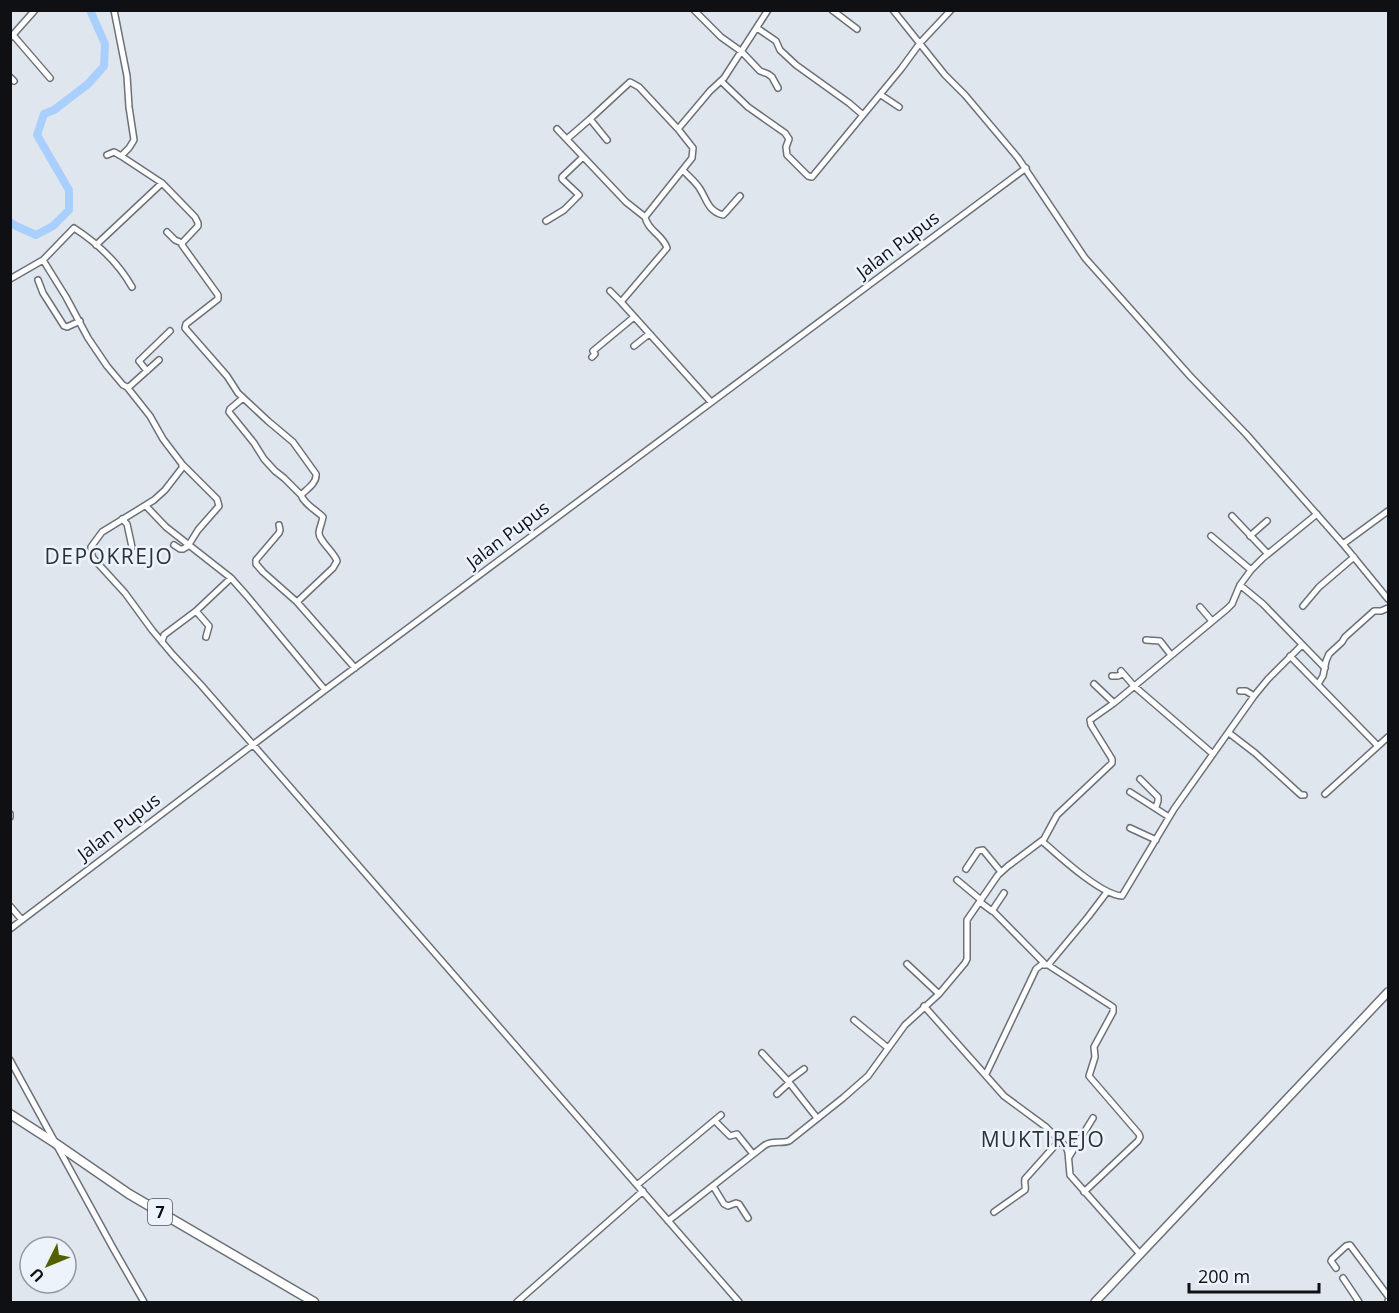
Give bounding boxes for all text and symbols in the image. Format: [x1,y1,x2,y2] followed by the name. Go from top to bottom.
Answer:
[850,205,944,284] street label: Jalan Pupus
[460,495,554,574] street label: Jalan Pupus
[45,542,173,570] district label: DEPOKREJO
[71,787,165,866] street label: Jalan Pupus
[981,1125,1105,1153] district label: MUKTIREJO
[148,1199,172,1225] road number: 7
[18,1235,78,1295] north arrow
[1189,1256,1320,1294] scale bar
[25,1263,49,1287] text: U
[1198,1264,1250,1288] text: 200 m

